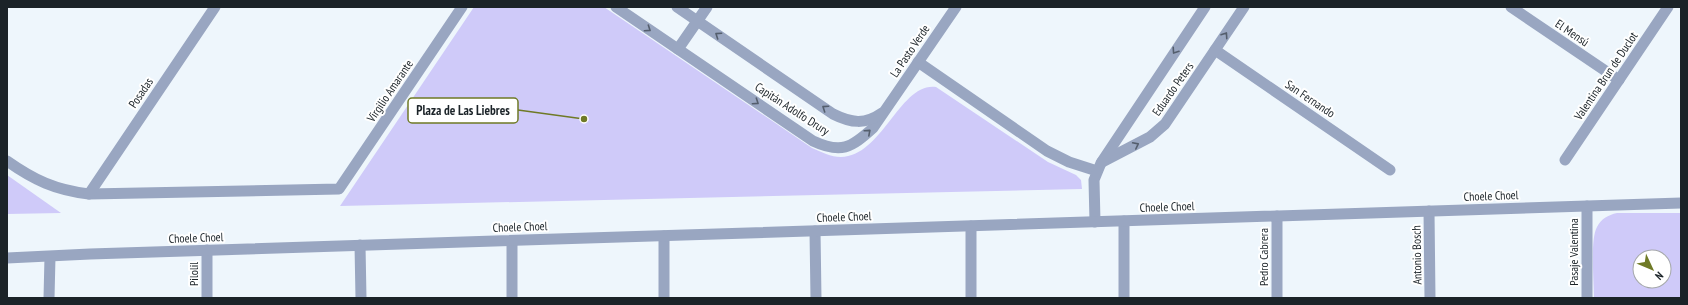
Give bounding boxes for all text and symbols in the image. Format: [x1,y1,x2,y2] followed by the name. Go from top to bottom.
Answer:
[1552,16,1592,49] street label: El Mensú
[887,22,933,80] street label: La Pasto Verde
[644,24,651,32] one-way arrow
[1570,28,1641,123] street label: Valentina Brun de Duclot
[715,32,722,40] one-way arrow
[1220,32,1228,39] one-way arrow
[1172,47,1180,54] one-way arrow
[363,57,416,126] street label: Virgilio Amarante
[1149,59,1197,118] street label: Eduardo Peters
[125,75,156,111] street label: Posadas
[1283,77,1338,121] street label: San Fernando
[752,79,833,138] street label: Capitán Adolfo Drury
[752,97,759,105] one-way arrow
[408,98,518,123] callout: Plaza de Las Liebres
[416,102,510,119] text: Plaza de Las Liebres
[823,106,830,113] one-way arrow
[863,130,870,137] one-way arrow
[1131,142,1139,149] one-way arrow
[1463,187,1519,204] street label: Choele Choel
[1139,198,1195,215] street label: Choele Choel
[816,208,872,225] street label: Choele Choel
[492,218,548,235] street label: Choele Choel
[1566,218,1581,286] street label: Pasaje Valentina
[1408,225,1425,285] street label: Antonio Bosch
[1256,228,1271,286] street label: Pedro Cabrera
[168,229,224,246] street label: Choele Choel
[1632,249,1672,289] north arrow
[186,262,201,286] street label: Pilolil
[1652,269,1666,283] text: N

